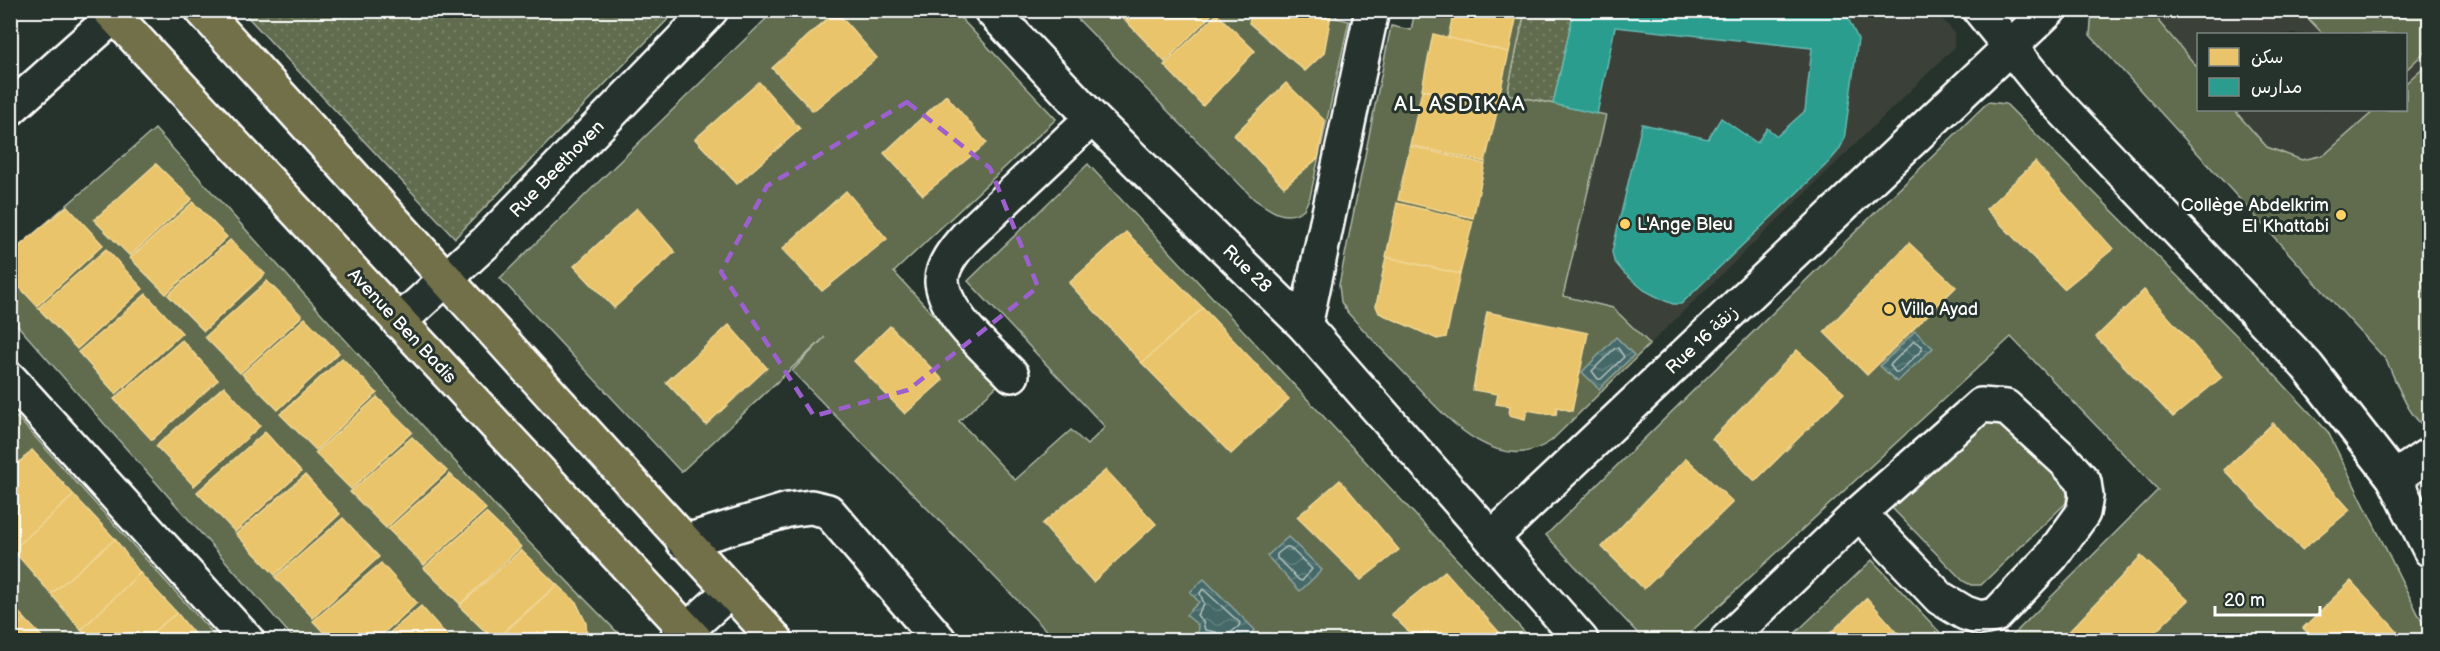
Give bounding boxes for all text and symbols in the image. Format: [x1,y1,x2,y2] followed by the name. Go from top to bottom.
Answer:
[2197,33,2407,111] legend
[2251,47,2283,68] text: سكن
[2251,77,2302,98] text: مدارس
[1394,92,1526,117] district label: AL ASDIKAA
[505,116,609,222] street label: Rue Beethoven
[2181,195,2329,237] place label: Collège Abdelkrim El Khattabi
[2334,208,2348,222] marker: Collège Abdelkrim El Khattabi
[1637,214,1733,235] place label: L'Ange Bleu
[1618,217,1632,231] marker: L'Ange Bleu
[1218,241,1276,297] street label: Rue 28
[343,264,461,388] street label: Avenue Ben Badis
[1901,299,1978,320] place label: Villa Ayad
[1662,301,1742,379] street label: Rue 16 زنقة
[1882,302,1896,316] marker: Villa Ayad
[2215,579,2320,617] scale bar
[2224,590,2265,611] text: 20 m

